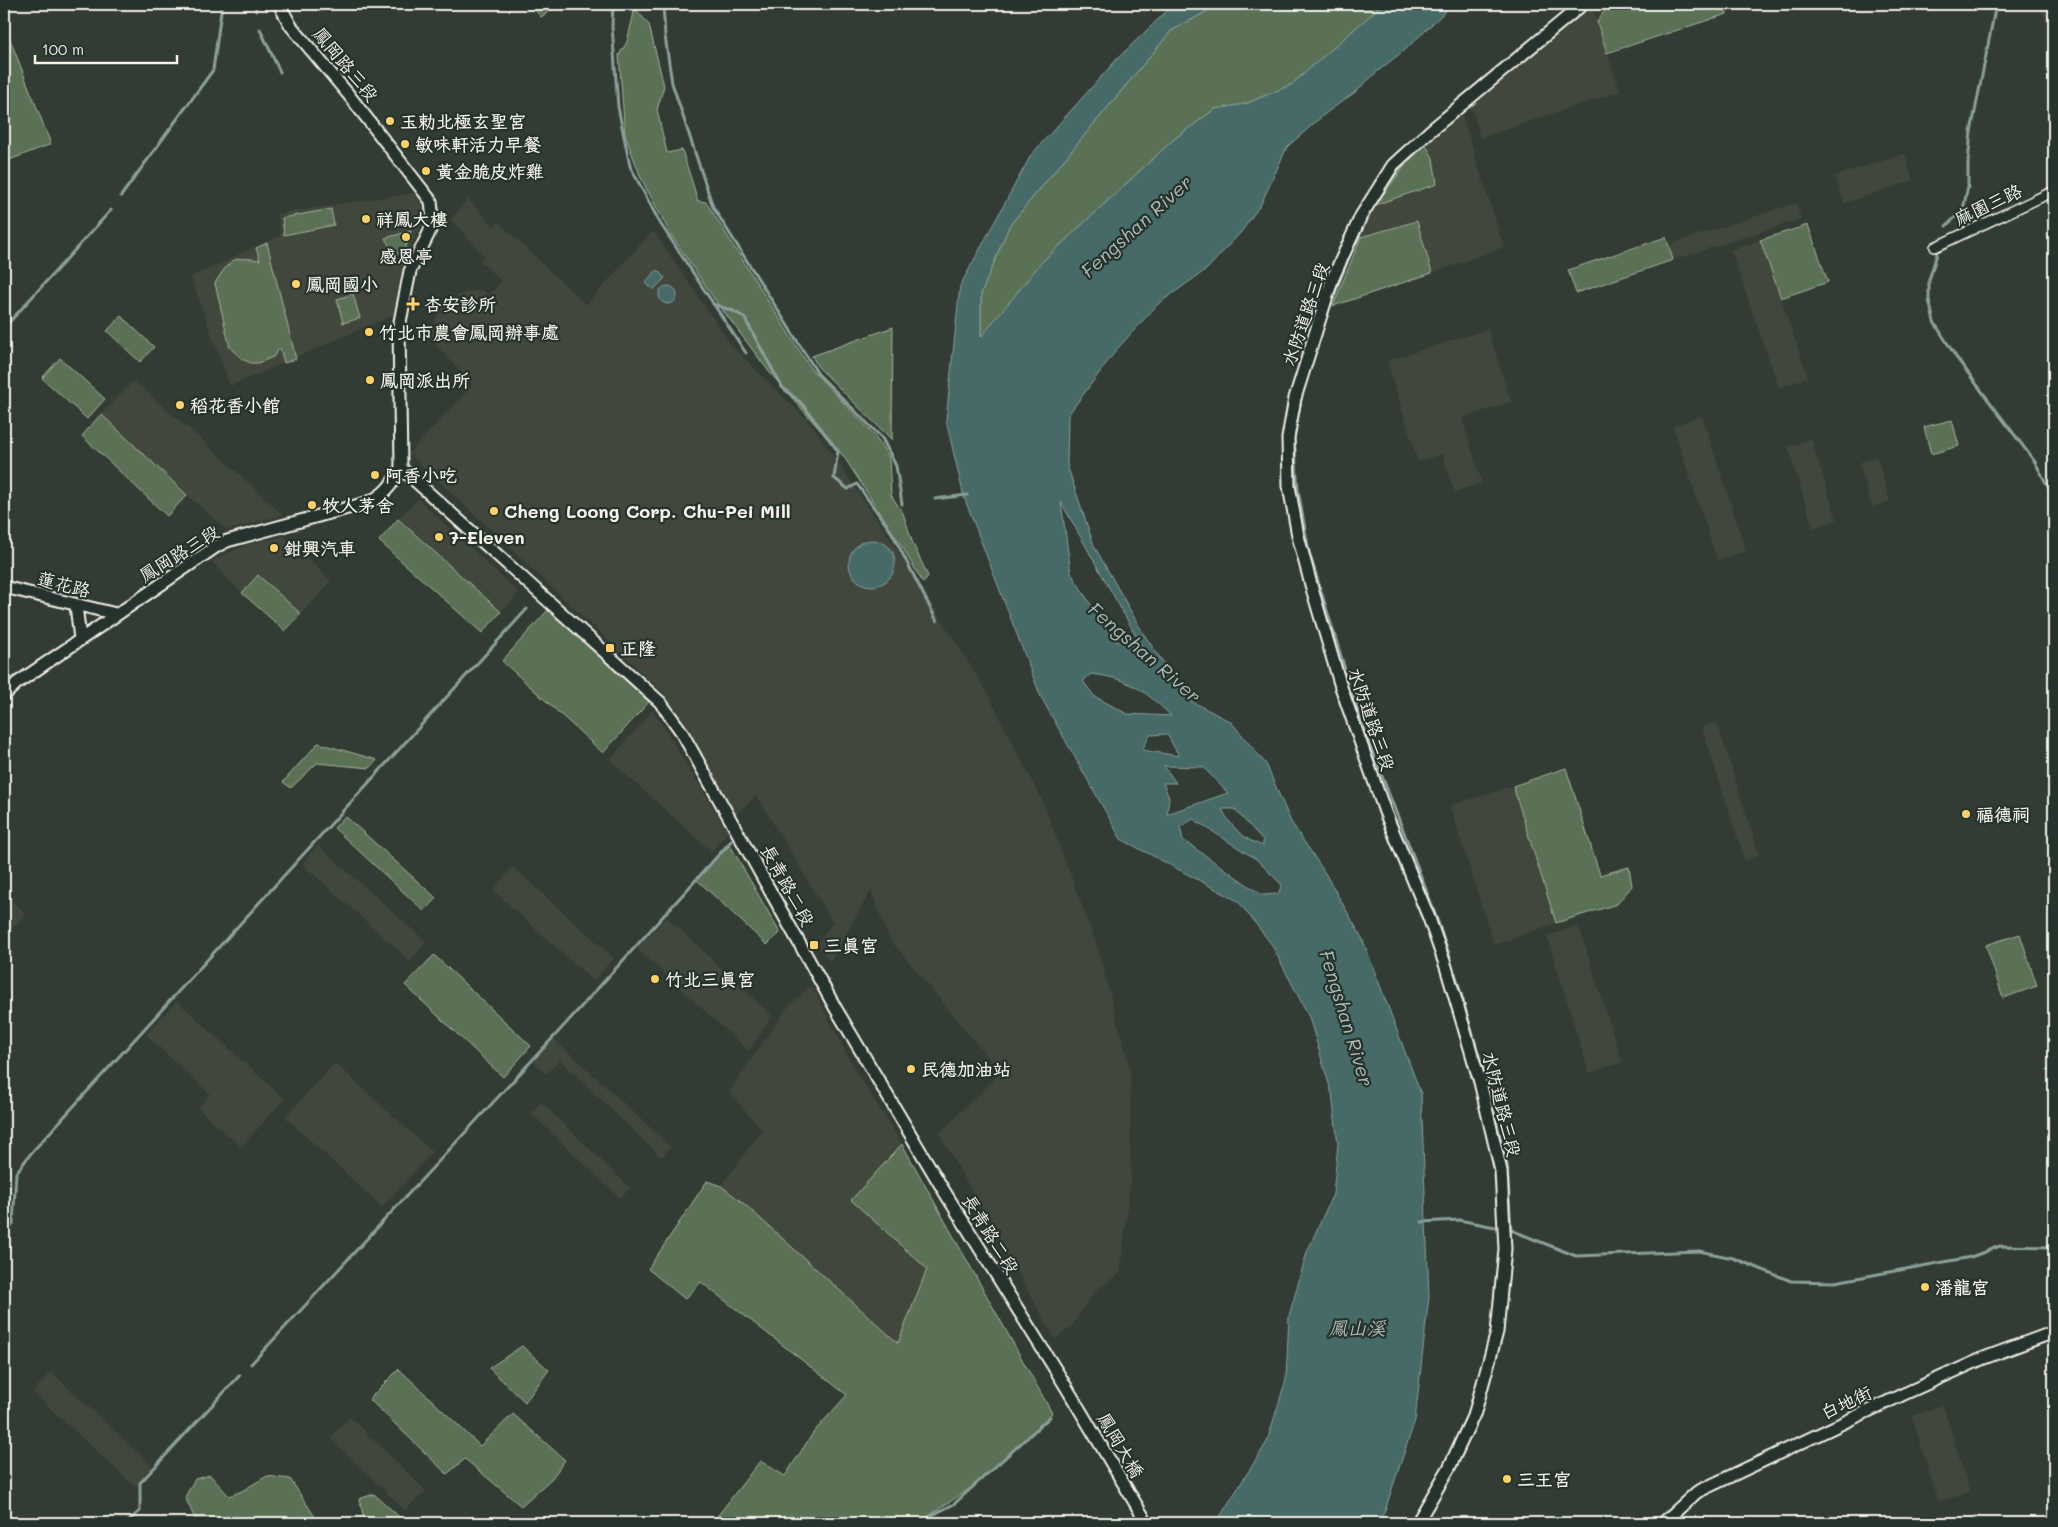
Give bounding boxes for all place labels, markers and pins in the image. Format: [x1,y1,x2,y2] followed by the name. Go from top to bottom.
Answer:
[400,109,526,133] place label: 玉勅北極玄聖宮
[384,115,396,127] marker: 玉勅北極玄聖宮
[415,132,541,156] place label: 敏味軒活力早餐
[399,138,411,150] marker: 敏味軒活力早餐
[436,159,544,183] place label: 黃金脆皮炸雞
[420,165,432,177] marker: 黃金脆皮炸雞
[376,207,448,231] place label: 祥鳳大樓
[360,213,372,225] marker: 祥鳳大樓
[400,231,412,243] marker: 感恩亭
[379,244,433,268] place label: 感恩亭
[306,272,378,296] place label: 鳳岡國小
[290,278,302,290] marker: 鳳岡國小
[424,292,496,316] place label: 杏安診所
[406,297,420,311] marker: 杏安診所
[379,320,559,344] place label: 竹北市農會鳳岡辦事處
[363,326,375,338] marker: 竹北市農會鳳岡辦事處
[380,368,470,392] place label: 鳳岡派出所
[364,374,376,386] marker: 鳳岡派出所
[190,393,280,417] place label: 稻花香小館
[174,399,186,411] marker: 稻花香小館
[385,463,457,487] place label: 阿香小吃
[369,469,381,481] marker: 阿香小吃
[322,493,394,517] place label: 牧人茅舍
[306,499,318,511] marker: 牧人茅舍
[504,499,791,523] place label: Cheng Loong Corp. Chu-Pei Mill
[488,505,500,517] marker: Cheng Loong Corp. Chu-Pei Mill
[449,525,525,549] place label: 7-Eleven
[433,531,445,543] marker: 7-Eleven
[284,536,356,560] place label: 鉗興汽車
[268,542,280,554] marker: 鉗興汽車
[620,636,656,660] place label: 正隆
[604,642,616,654] marker: 正隆
[1976,802,2030,826] place label: 福德祠
[1960,808,1972,820] marker: 福德祠
[824,933,878,957] place label: 三真宫
[808,939,820,951] marker: 三真宫
[665,967,755,991] place label: 竹北三真宮
[649,973,661,985] marker: 竹北三真宮
[921,1057,1011,1081] place label: 民德加油站
[905,1063,917,1075] marker: 民德加油站
[1935,1275,1989,1299] place label: 潘龍宫
[1919,1281,1931,1293] marker: 潘龍宫
[1517,1467,1571,1491] place label: 三王宮
[1501,1473,1513,1485] marker: 三王宮

